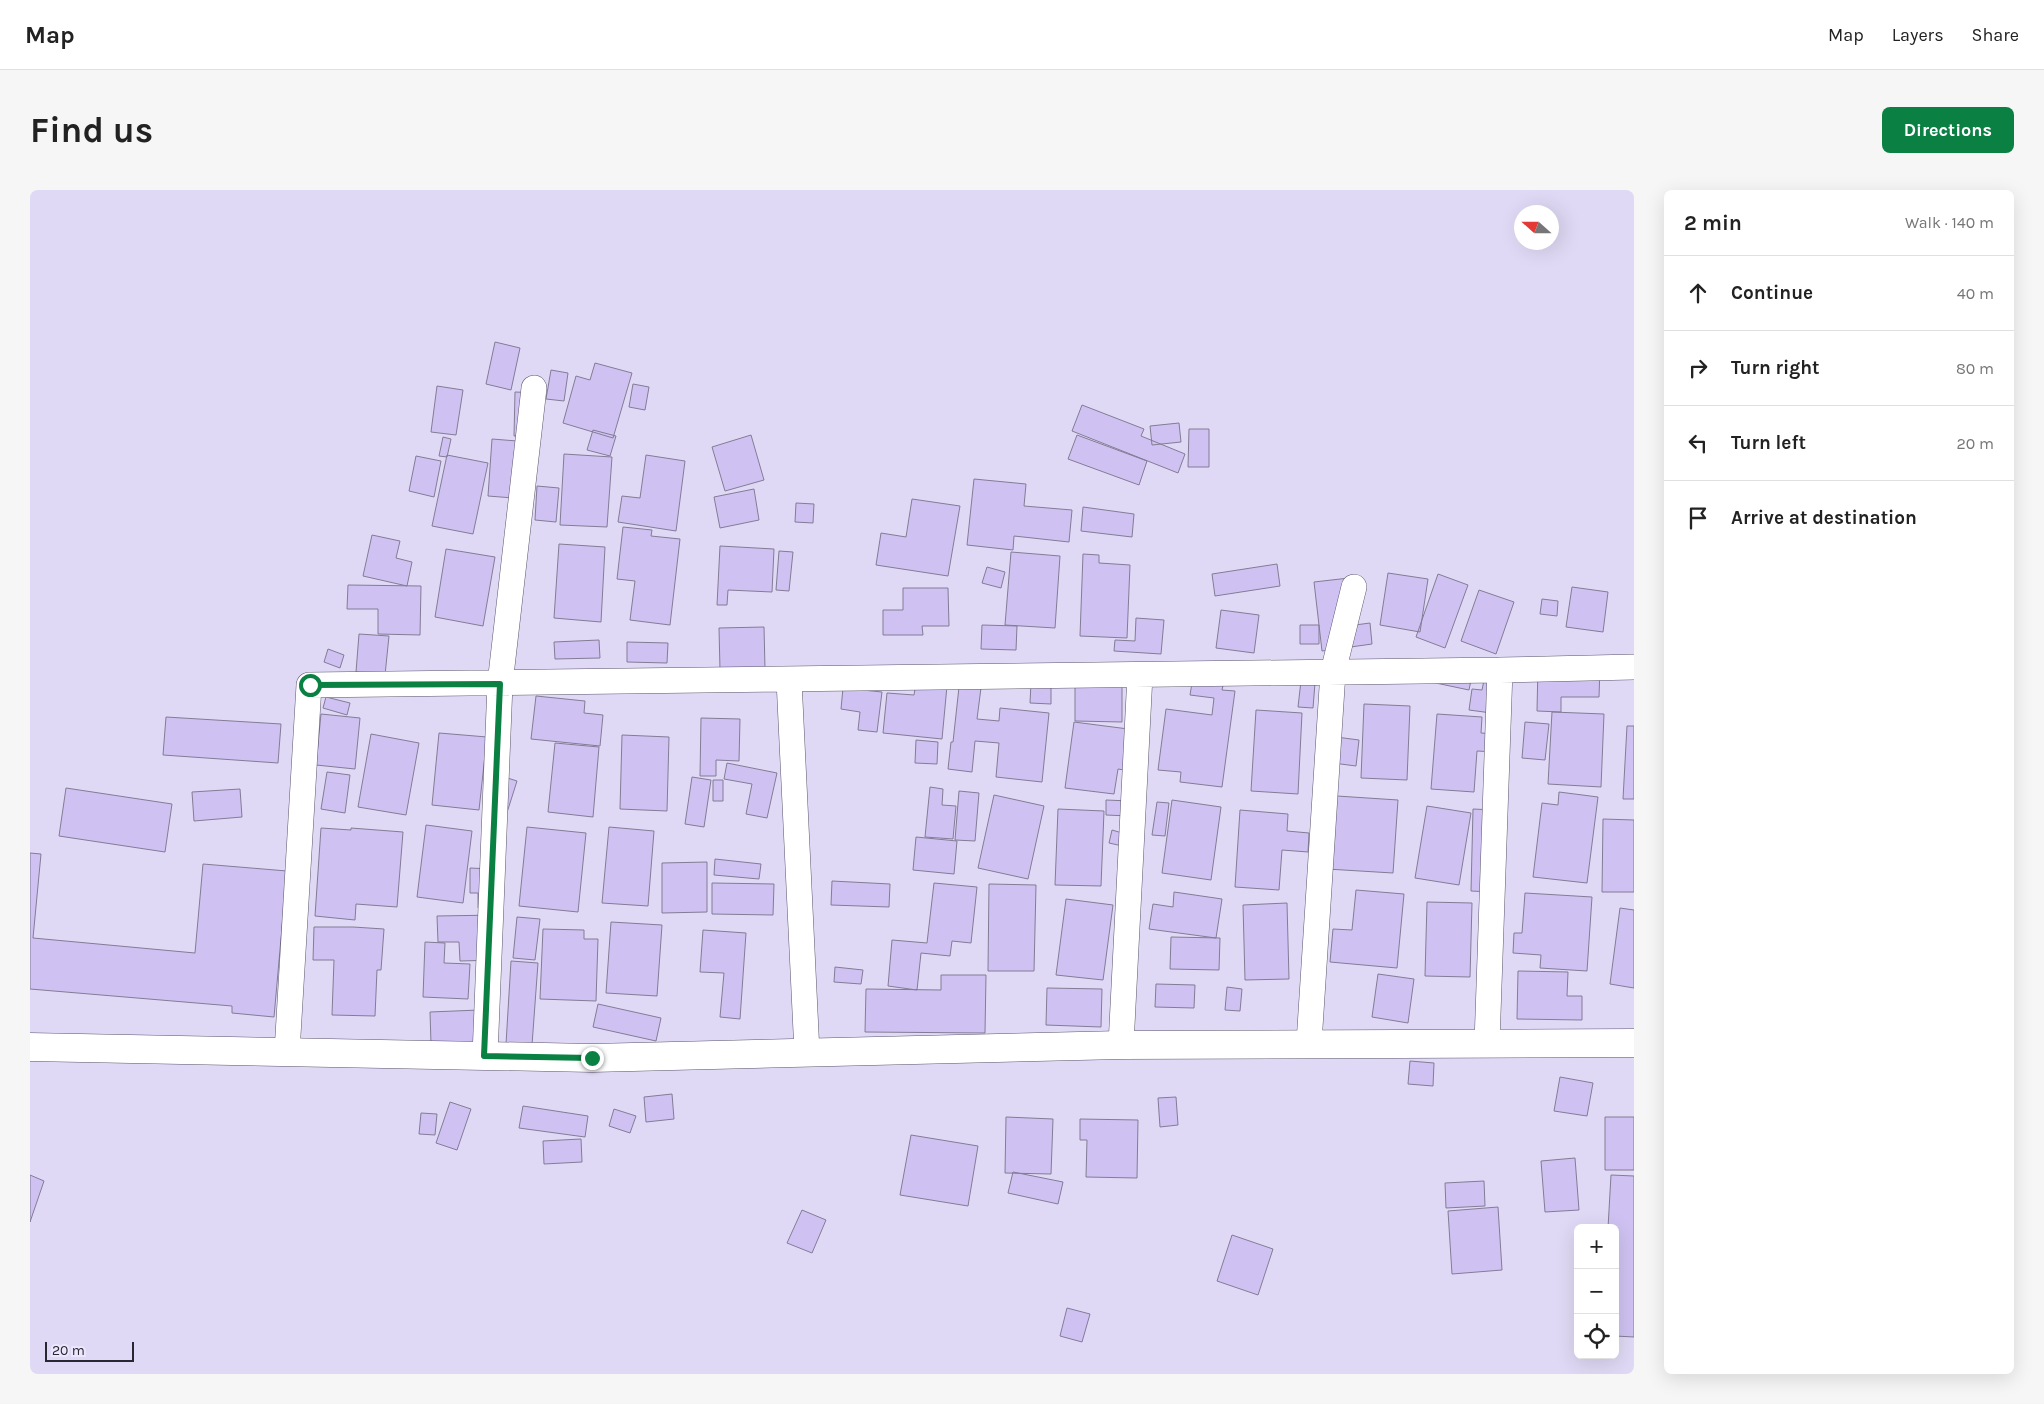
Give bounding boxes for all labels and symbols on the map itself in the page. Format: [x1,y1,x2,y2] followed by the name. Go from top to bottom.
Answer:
[1514,205,1559,250] north arrow
[299,674,322,697] route start
[581,1047,604,1070] route end
[45,1339,134,1362] scale bar

